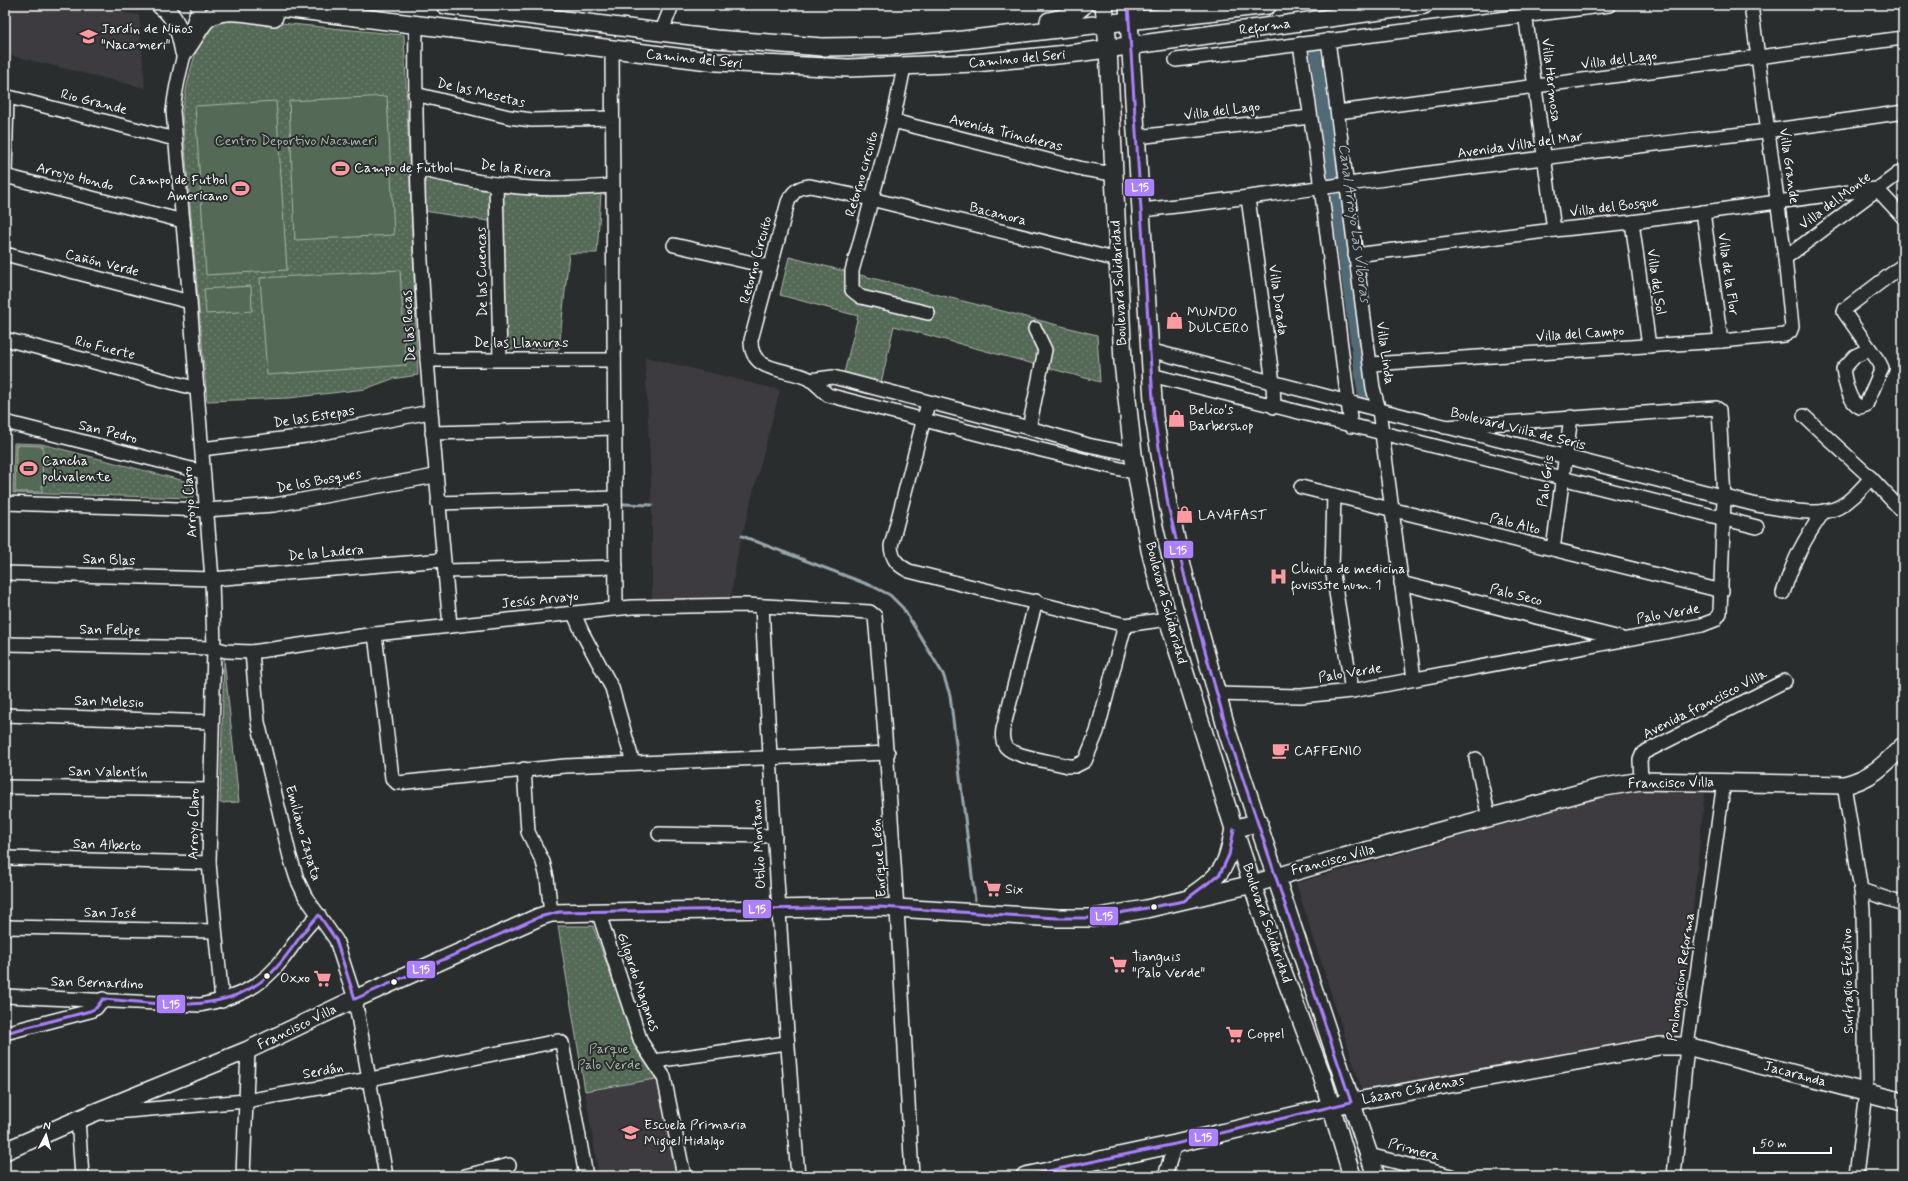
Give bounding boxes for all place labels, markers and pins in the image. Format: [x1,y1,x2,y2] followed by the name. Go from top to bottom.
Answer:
[101,20,193,54] place label: Jardín de Niños "Nacameri"
[78,27,98,47] school or university icon: Jardín de Niños "Nacameri"
[331,158,351,178] sports icon: Campo de Futbol
[354,159,453,177] place label: Campo de Futbol
[129,171,228,205] place label: Campo de Futbol Americano
[231,178,251,198] sports icon: Campo de Futbol Americano
[1187,303,1249,337] place label: MUNDO DULCERO
[1164,310,1184,330] shop icon: MUNDO DULCERO
[1189,401,1254,435] place label: Belico's Barbershop
[1166,408,1186,428] shop icon: Belico's Barbershop
[42,452,111,486] place label: Cancha polivalente
[19,459,39,479] sports icon: Cancha polivalente
[1175,505,1195,525] shop icon: LAVAFAST
[1198,506,1267,524] place label: LAVAFAST
[1291,560,1405,596] place label: Clinica de medicina fovissste num. 1
[1268,567,1288,587] hospital icon: Clinica de medicina fovissste num. 1
[1271,741,1291,761] cafe icon: CAFFENIO
[1294,742,1362,760] place label: CAFFENIO
[982,879,1002,899] supermarket icon: Six
[1005,880,1023,898] place label: Six
[1149,902,1159,912] unlabelled marker
[1132,948,1205,982] place label: Tianguis "Palo Verde"
[1109,955,1129,975] supermarket icon: Tianguis "Palo Verde"
[313,968,333,988] supermarket icon: Oxxo
[280,969,310,987] place label: Oxxo
[262,971,272,981] unlabelled marker
[389,977,399,987] unlabelled marker
[1224,1024,1244,1044] supermarket icon: Coppel
[1247,1025,1284,1043] place label: Coppel
[644,1116,747,1152] place label: Escuela Primaria Miguel Hidalgo
[621,1123,641,1143] school or university icon: Escuela Primaria Miguel Hidalgo

